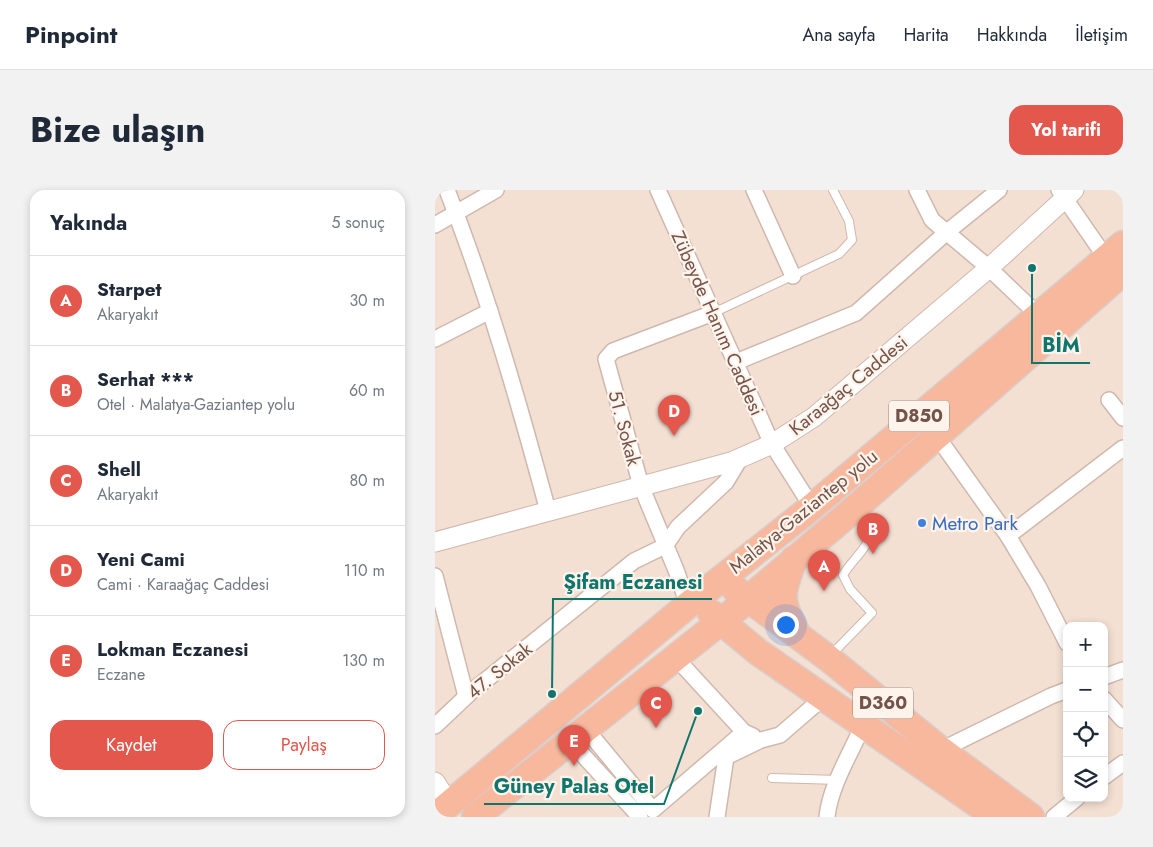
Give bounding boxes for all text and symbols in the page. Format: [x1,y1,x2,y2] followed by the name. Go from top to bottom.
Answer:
[25,17,117,52] text: Pinpoint
[802,22,875,48] text: Ana sayfa
[903,22,949,48] text: Harita
[977,22,1047,48] text: Hakkında
[1075,22,1128,48] text: İletişim
[30,105,205,155] text: Bize ulaşın
[1009,105,1123,155] button: Yol tarifi
[50,208,127,238] text: Yakında
[332,211,385,234] text: 5 sonuç
[665,226,770,420] street label: Zübeyde Hanım Caddesi
[97,276,162,303] text: Starpet
[60,289,72,312] text: A
[349,289,385,312] text: 30 m
[97,303,158,326] text: Akaryakıt
[1032,328,1090,363] callout: BİM
[783,329,913,442] street label: Karaağaç Caddesi
[1042,331,1080,360] text: BİM
[97,366,194,393] text: Serhat ***
[61,379,71,402] text: B
[349,379,385,402] text: 60 m
[601,387,648,470] street label: 51. Sokak
[97,393,295,416] text: Otel · Malatya-Gaziantep yolu
[658,395,690,436] pin: D
[889,400,949,432] road number: D850
[723,443,883,580] street label: Malatya-Gaziantep yolu
[97,456,141,483] text: Shell
[60,469,72,492] text: C
[349,469,385,492] text: 80 m
[97,483,158,506] text: Akaryakıt
[932,510,1019,537] place label: Metro Park
[857,513,889,554] pin: B
[916,517,928,529] marker: Metro Park
[97,546,185,573] text: Yeni Cami
[808,550,840,591] pin: A
[60,559,72,582] text: D
[344,559,385,582] text: 110 m
[553,564,712,599] callout: Şifam Eczanesi
[564,568,702,597] text: Şifam Eczanesi
[97,573,269,596] text: Cami · Karaağaç Caddesi
[773,612,799,638] your location
[1063,622,1108,802] map controls
[1063,622,1108,667] button: +
[461,635,538,705] street label: 47. Sokak
[97,636,248,663] text: Lokman Eczanesi
[61,649,71,672] text: E
[342,649,385,672] text: 130 m
[97,663,145,686] text: Eczane
[1063,667,1108,712] button: −
[640,687,672,728] pin: C
[853,688,913,718] road number: D360
[1063,712,1108,757] button: locate
[50,720,213,770] button: Kaydet
[223,720,385,770] button: Paylaş
[558,725,590,766] pin: E
[1063,757,1108,802] button: layers
[484,769,664,804] callout: Güney Palas Otel
[494,772,654,801] text: Güney Palas Otel

